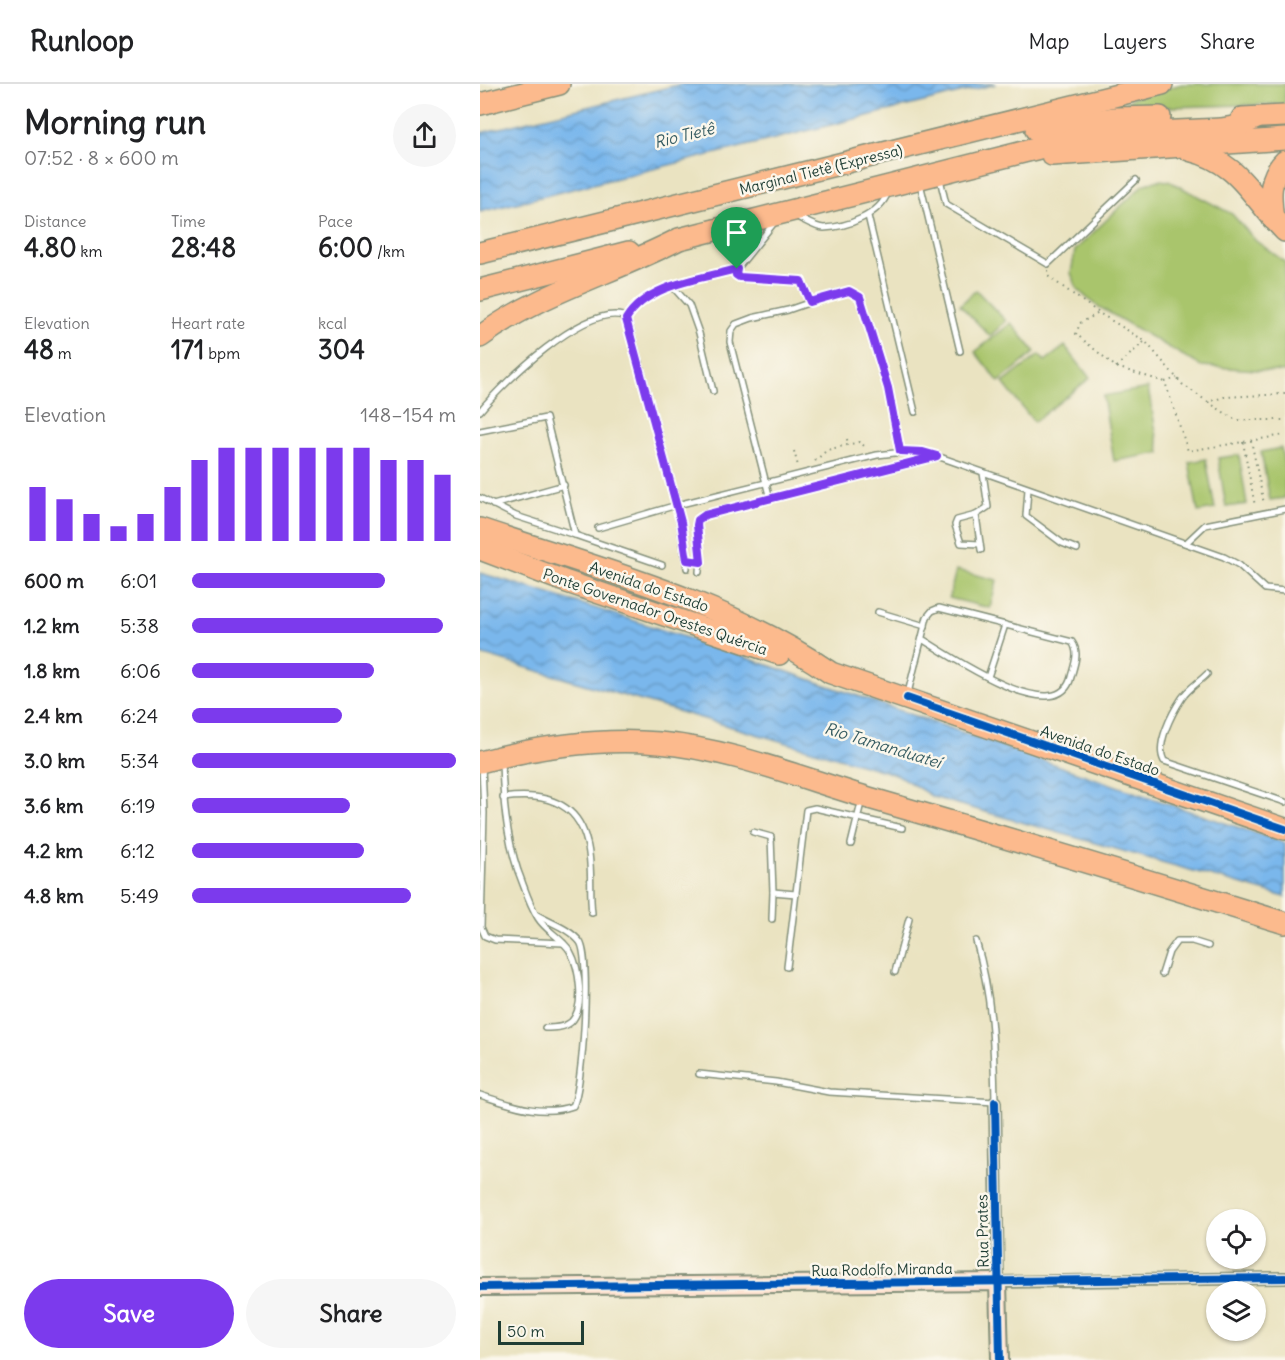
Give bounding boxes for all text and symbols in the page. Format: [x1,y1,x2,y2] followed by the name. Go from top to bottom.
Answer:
[30,23,134,59] text: Runloop
[1029,28,1069,55] text: Map
[1102,28,1167,55] text: Layers
[1200,28,1255,55] text: Share
[24,101,206,143] text: Morning run
[393,104,456,167] button: share
[652,118,717,152] water label: Rio Tietê
[737,140,904,199] street label: Marginal Tietê (Expressa)
[24,145,179,170] text: 07:52 · 8 × 600 m
[711,207,762,269] pin
[24,211,86,231] text: Distance
[171,211,206,231] text: Time
[318,211,353,231] text: Pace
[720,216,753,249] icon: arrive
[24,231,77,264] text: 4.80
[171,231,236,264] text: 28:48
[318,231,373,264] text: 6:00
[77,241,103,261] text: km
[373,241,405,261] text: /km
[24,313,90,333] text: Elevation
[171,313,245,333] text: Heart rate
[318,313,347,333] text: kcal
[24,333,54,366] text: 48
[171,333,204,366] text: 171
[318,333,365,366] text: 304
[54,343,72,363] text: m
[204,343,240,363] text: bpm
[24,402,106,427] text: Elevation
[360,402,456,427] text: 148–154 m
[587,557,711,616] street label: Avenida do Estado
[540,564,770,659] street label: Ponte Governador Orestes Quércia
[24,568,84,593] text: 600 m
[120,568,157,593] text: 6:01
[24,613,80,638] text: 1.2 km
[120,613,159,638] text: 5:38
[24,658,80,683] text: 1.8 km
[120,658,161,683] text: 6:06
[24,703,83,728] text: 2.4 km
[120,703,158,728] text: 6:24
[822,718,947,773] water label: Rio Tamanduateí
[1038,721,1162,780] street label: Avenida do Estado
[24,748,85,773] text: 3.0 km
[120,748,159,773] text: 5:34
[24,793,84,818] text: 3.6 km
[120,793,156,818] text: 6:19
[24,838,83,863] text: 4.2 km
[120,838,155,863] text: 6:12
[24,883,84,908] text: 4.8 km
[120,883,159,908] text: 5:49
[972,1194,993,1268] street label: Rua Prates
[1206,1209,1266,1341] map controls
[1206,1209,1266,1269] button: locate
[811,1259,953,1280] street label: Rua Rodolfo Miranda
[24,1279,234,1348] button: Save
[246,1279,456,1348] button: Share
[1206,1281,1266,1341] button: layers
[498,1318,584,1346] scale bar
[507,1321,545,1341] text: 50 m

